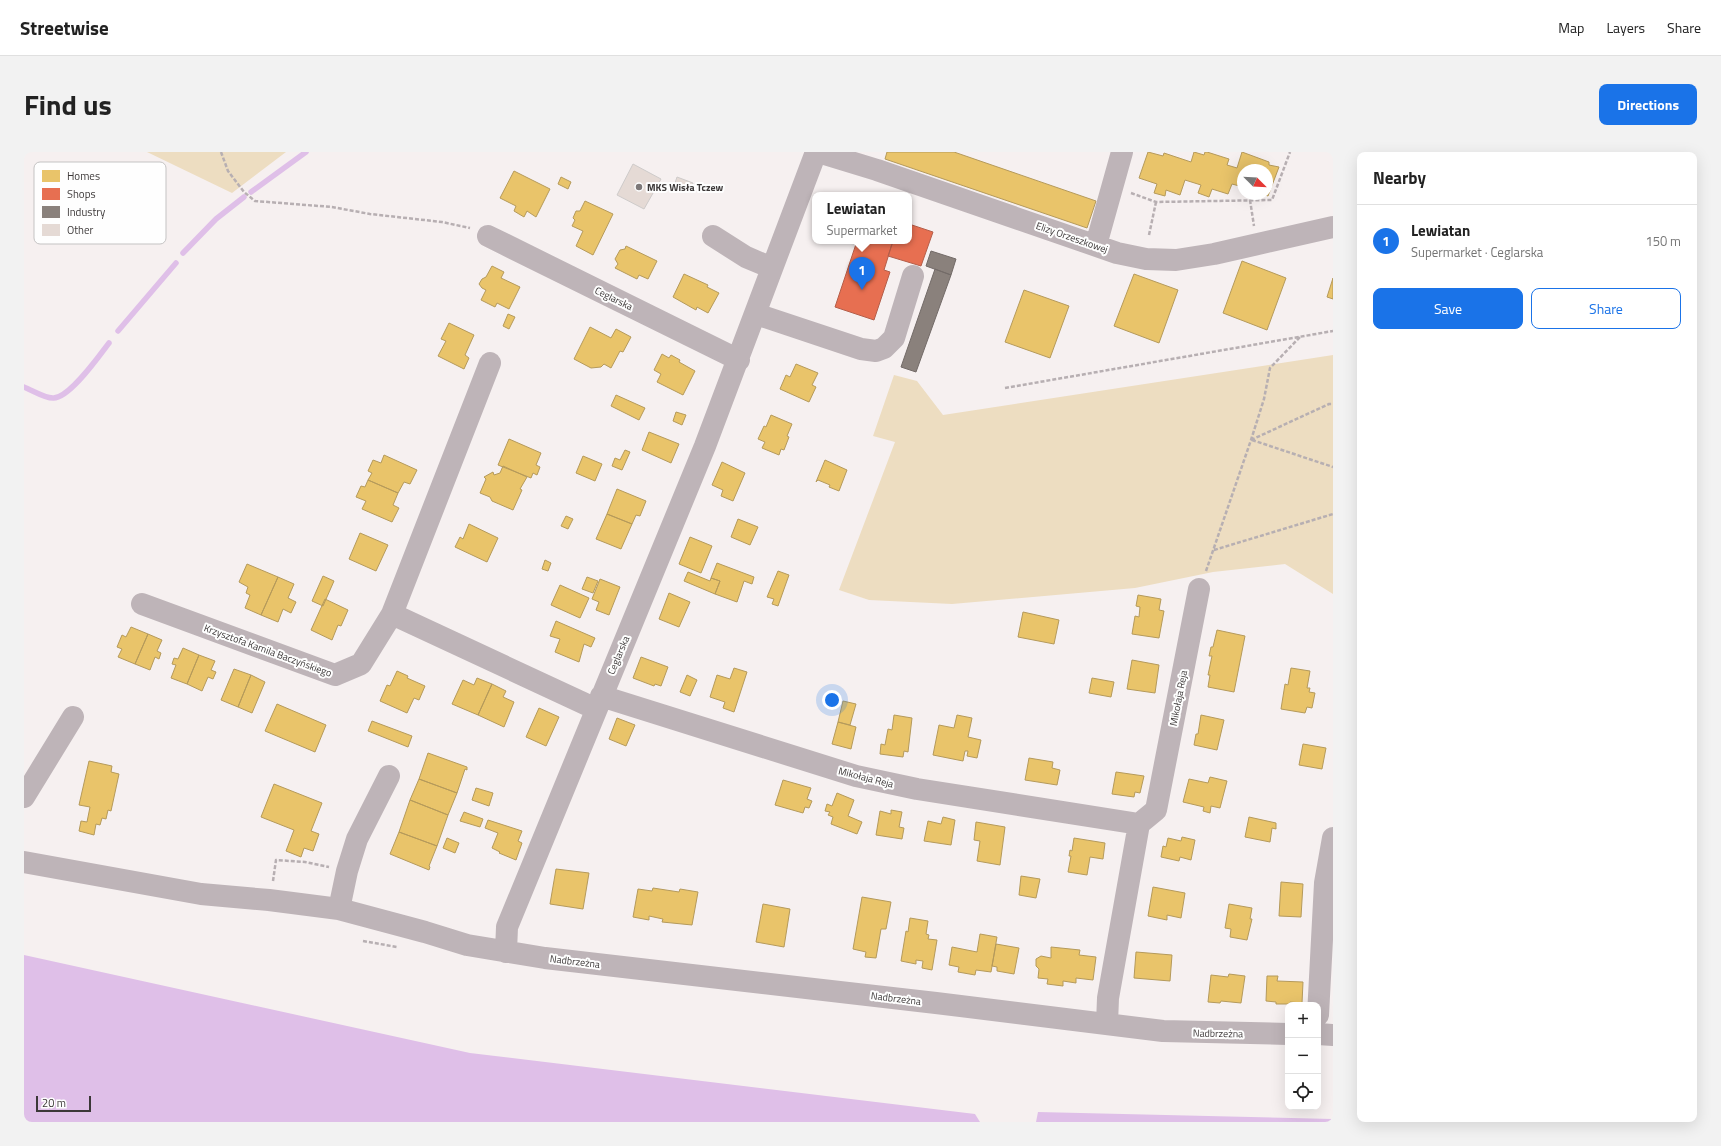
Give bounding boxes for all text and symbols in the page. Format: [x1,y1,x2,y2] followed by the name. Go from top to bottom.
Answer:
[20,13,109,42] text: Streetwise
[1558,17,1584,38] text: Map
[1606,17,1645,38] text: Layers
[1667,17,1701,38] text: Share
[24,83,112,126] text: Find us
[1599,84,1697,125] button: Directions
[34,162,166,244] legend
[1237,164,1273,200] north arrow
[1373,165,1426,191] text: Nearby
[67,168,100,184] text: Homes
[647,180,724,195] place label: MKS Wisła Tczew
[634,182,644,192] marker: MKS Wisła Tczew
[67,186,96,202] text: Shops
[812,192,912,244] popup
[827,197,886,220] text: Lewiatan
[67,204,106,220] text: Industry
[1034,218,1110,257] street label: Elizy Orzeszkowej
[1411,219,1470,242] text: Lewiatan
[827,220,897,240] text: Supermarket
[67,222,94,238] text: Other
[1382,231,1390,251] text: 1
[1645,231,1681,251] text: 150 m
[1411,242,1543,262] text: Supermarket · Ceglarska
[849,257,875,290] pin: 1
[592,283,635,314] street label: Ceglarska
[1373,288,1523,329] button: Save
[1531,288,1681,329] button: Share
[202,620,334,681] street label: Krzysztofa Kamila Baczyńskiego
[604,634,633,677] street label: Ceglarska
[1166,669,1191,727] street label: Mikołaja Reja
[822,690,842,710] your location
[837,763,895,792] street label: Mikołaja Reja
[549,951,601,972] street label: Nadbrzeżna
[870,988,922,1009] street label: Nadbrzeżna
[1285,1002,1321,1110] map controls
[1285,1002,1321,1038] button: +
[1193,1026,1243,1041] street label: Nadbrzeżna
[1285,1038,1321,1074] button: −
[1285,1074,1321,1110] button: locate
[36,1094,91,1113] scale bar
[42,1095,66,1111] text: 20 m

